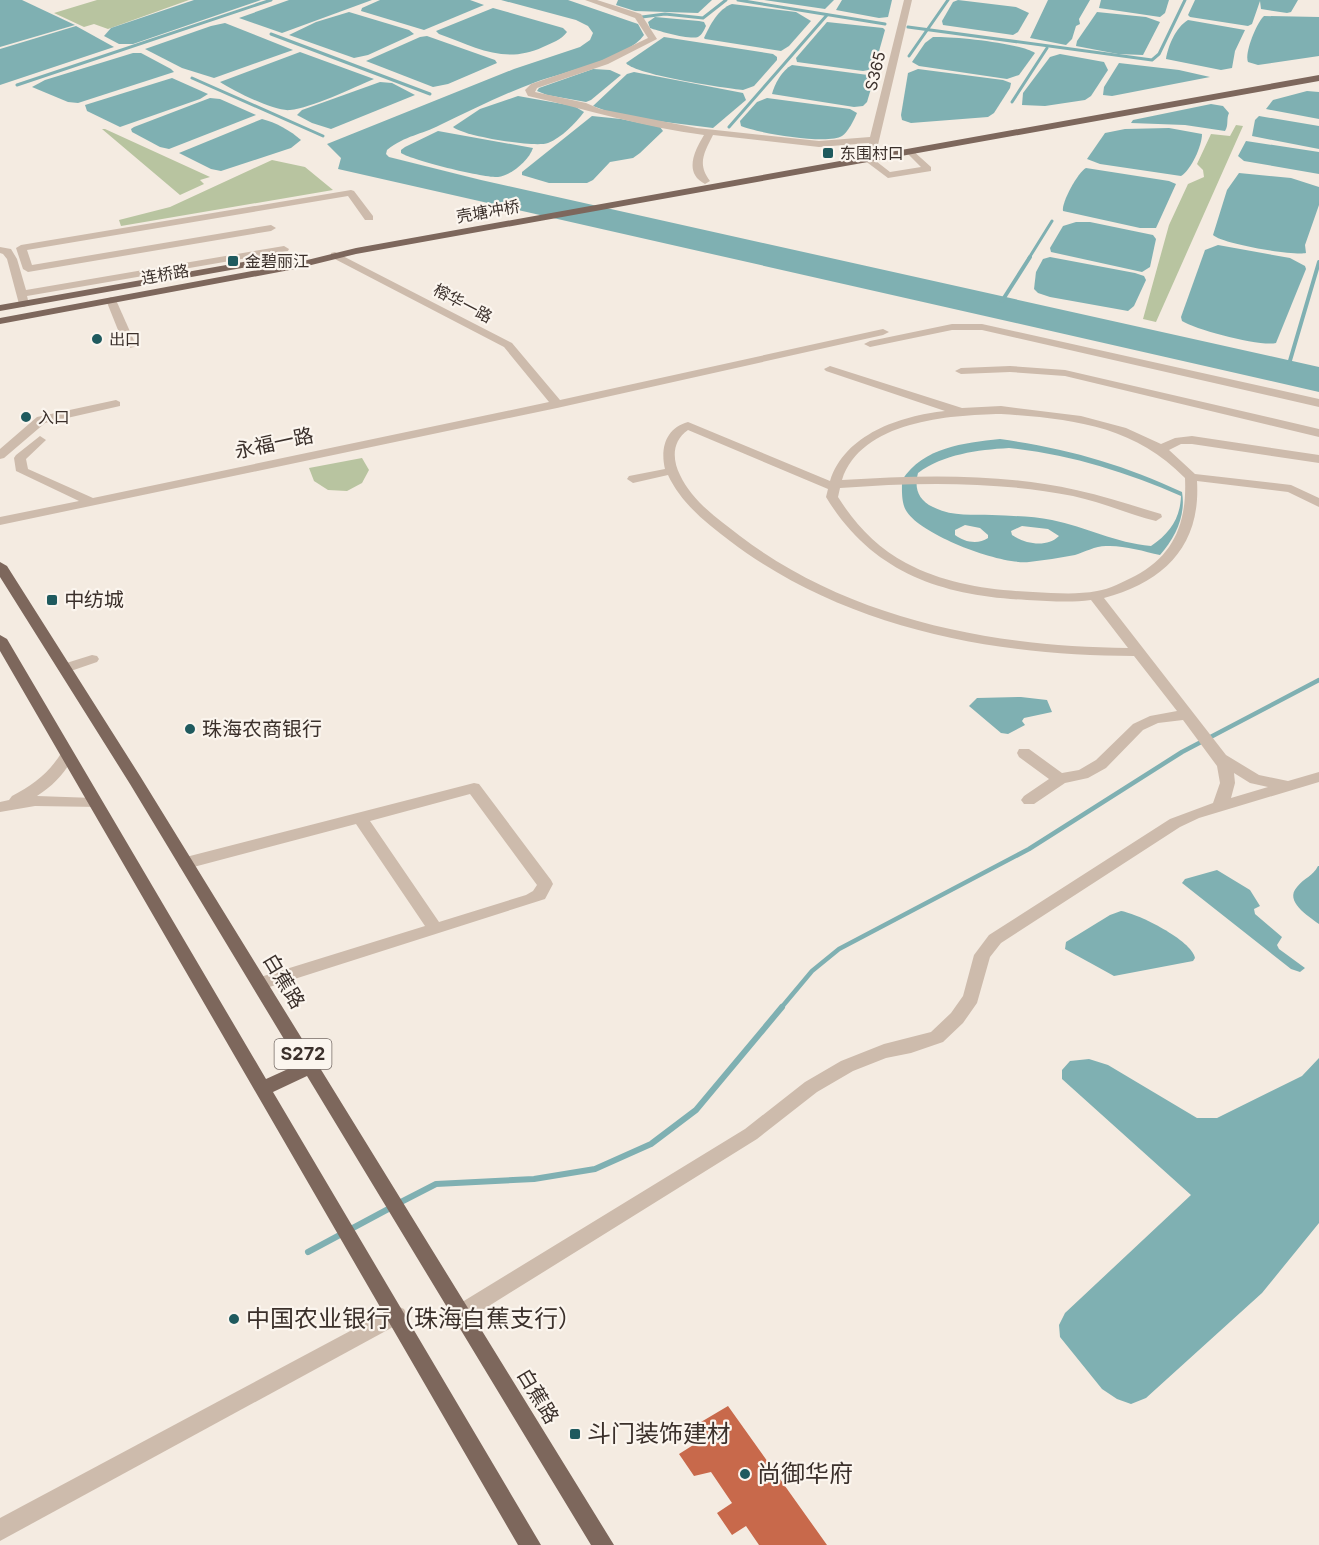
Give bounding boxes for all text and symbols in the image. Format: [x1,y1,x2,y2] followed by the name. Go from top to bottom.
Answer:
[860,49,890,93] street label: S365
[840,143,904,163] place label: 东围村口
[821,146,835,160] marker: 东围村口
[455,196,521,226] street label: 壳塘冲桥
[245,251,309,271] place label: 金碧丽江
[226,254,240,268] marker: 金碧丽江
[140,260,190,288] street label: 连桥路
[430,279,496,327] street label: 榕华一路
[109,329,141,349] place label: 出口
[90,332,104,346] marker: 出口
[38,407,70,427] place label: 入口
[19,410,33,424] marker: 入口
[232,423,316,463] street label: 永福一路
[64,588,124,612] place label: 中纺城
[45,593,59,607] marker: 中纺城
[202,717,322,741] place label: 珠海农商银行
[183,722,197,736] marker: 珠海农商银行
[258,949,310,1013] street label: 白蕉路
[274,1039,332,1069] road number: S272
[246,1304,582,1333] place label: 中国农业银行（珠海白蕉支行）
[227,1312,241,1326] marker: 中国农业银行（珠海白蕉支行）
[512,1364,564,1428] street label: 白蕉路
[587,1419,731,1448] place label: 斗门装饰建材
[568,1427,582,1441] marker: 斗门装饰建材
[757,1459,853,1488] place label: 尚御华府
[738,1467,752,1481] marker: 尚御华府

